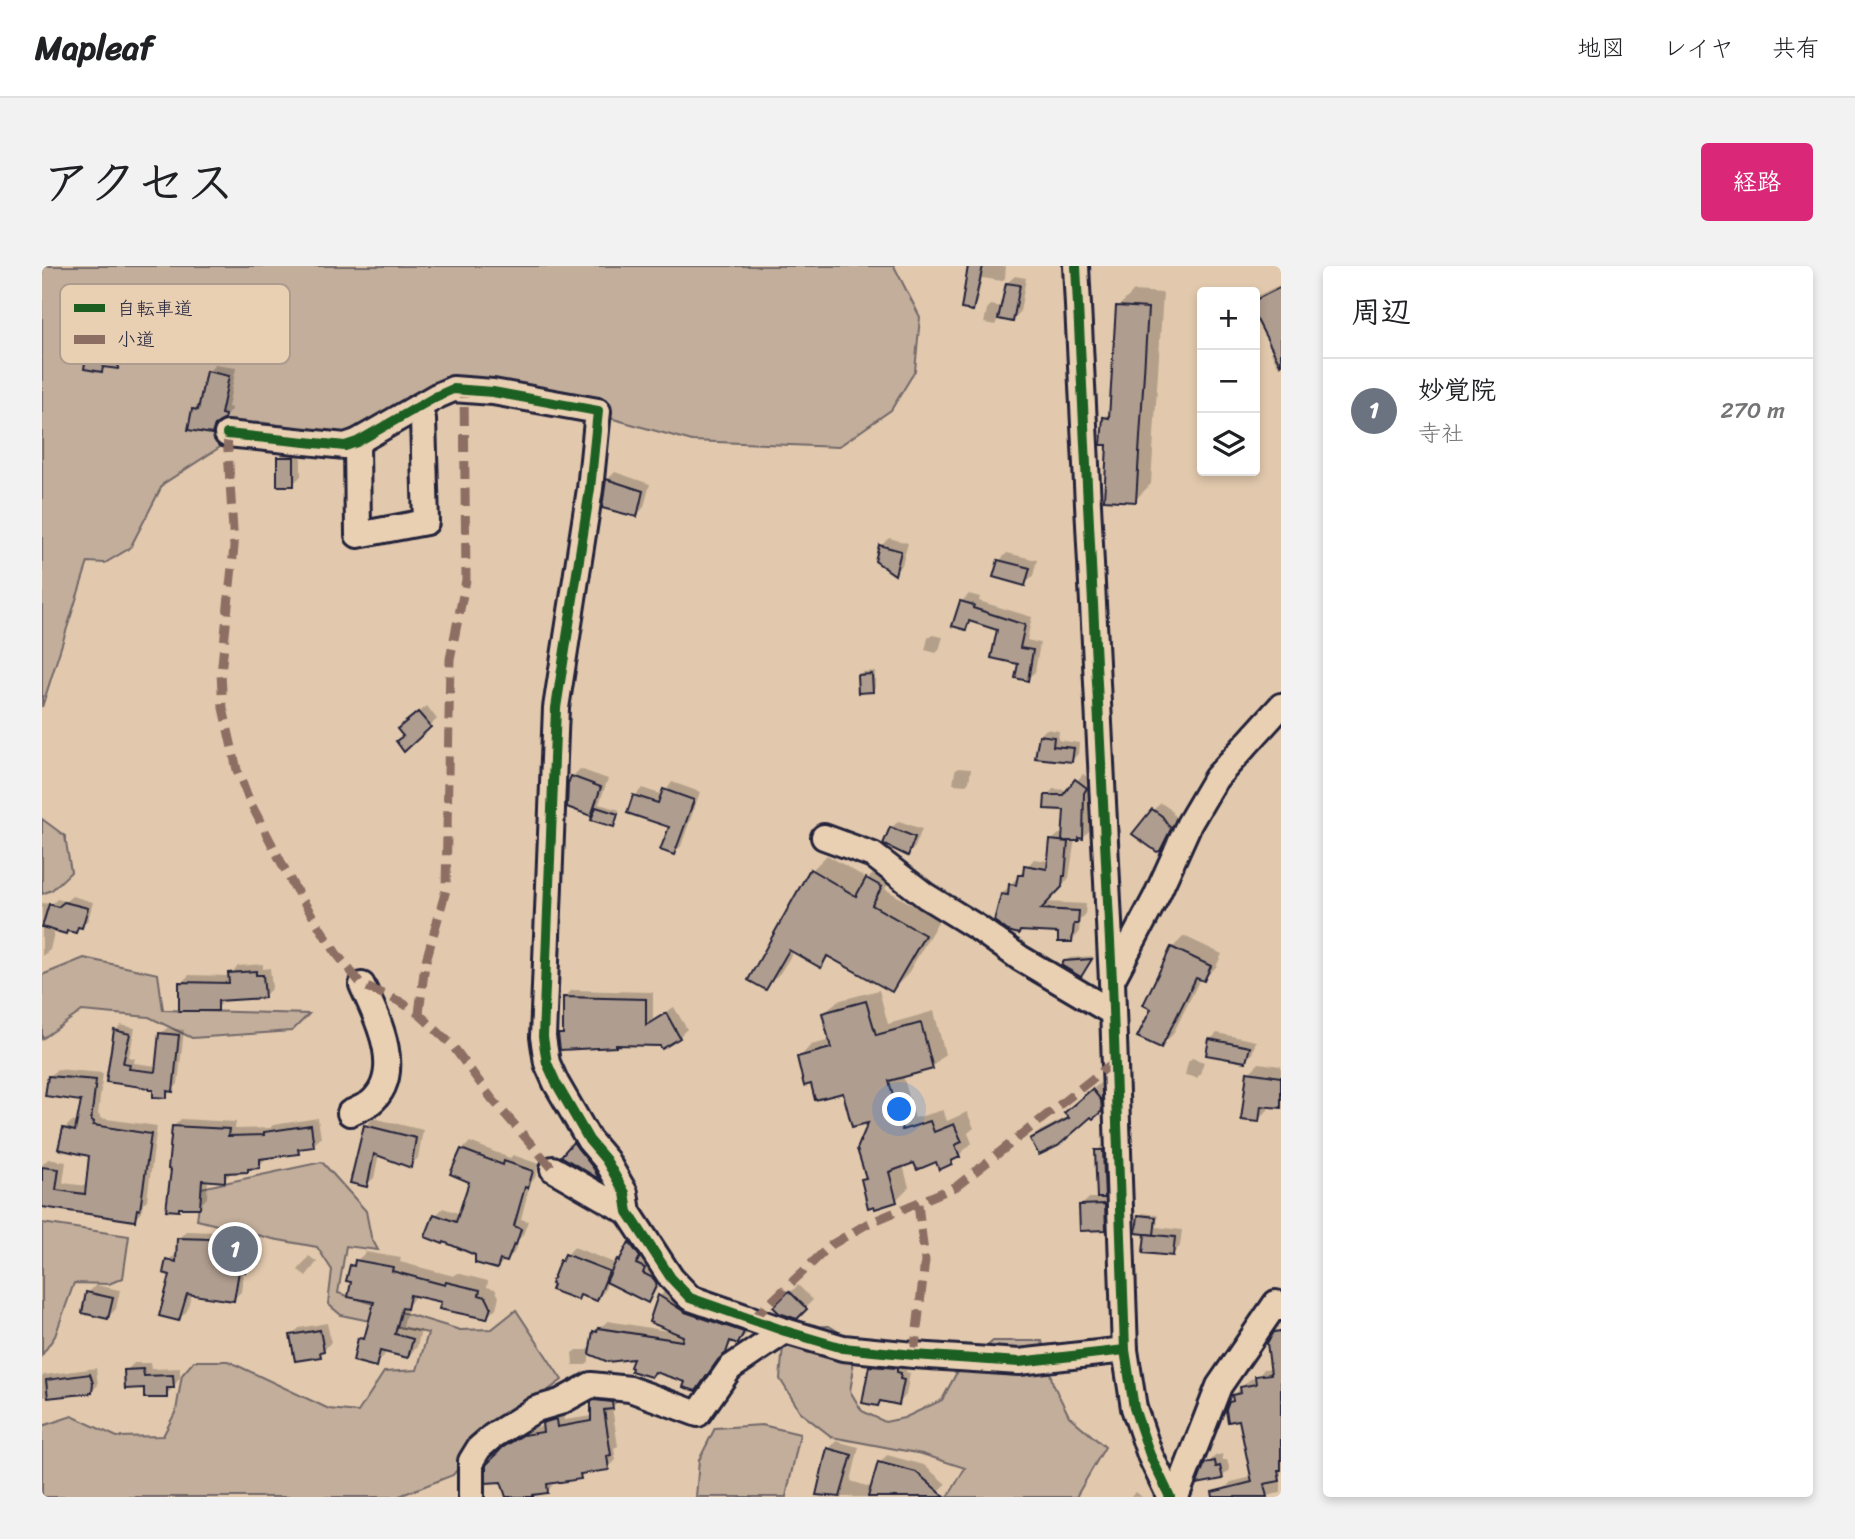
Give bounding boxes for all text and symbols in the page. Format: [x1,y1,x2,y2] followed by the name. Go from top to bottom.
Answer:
[35,19,153,77] text: Mapleaf
[1577,27,1625,69] text: 地図
[1663,27,1734,69] text: レイヤ
[1772,27,1820,69] text: 共有
[42,139,235,226] text: アクセス
[1701,143,1813,221] button: 経路
[60,284,290,364] legend
[1351,285,1411,339] text: 周辺
[1197,287,1260,476] map controls
[1197,287,1260,350] button: +
[117,292,193,325] text: 自転車道
[117,323,155,356] text: 小道
[1197,350,1260,413] button: −
[1418,367,1496,413] text: 妙覚院
[1369,390,1379,431] text: 1
[1720,390,1785,431] text: 270 m
[1197,413,1260,476] button: layers
[1418,413,1464,454] text: 寺社
[882,1092,916,1126] your location
[212,1223,258,1275] pin: 1

